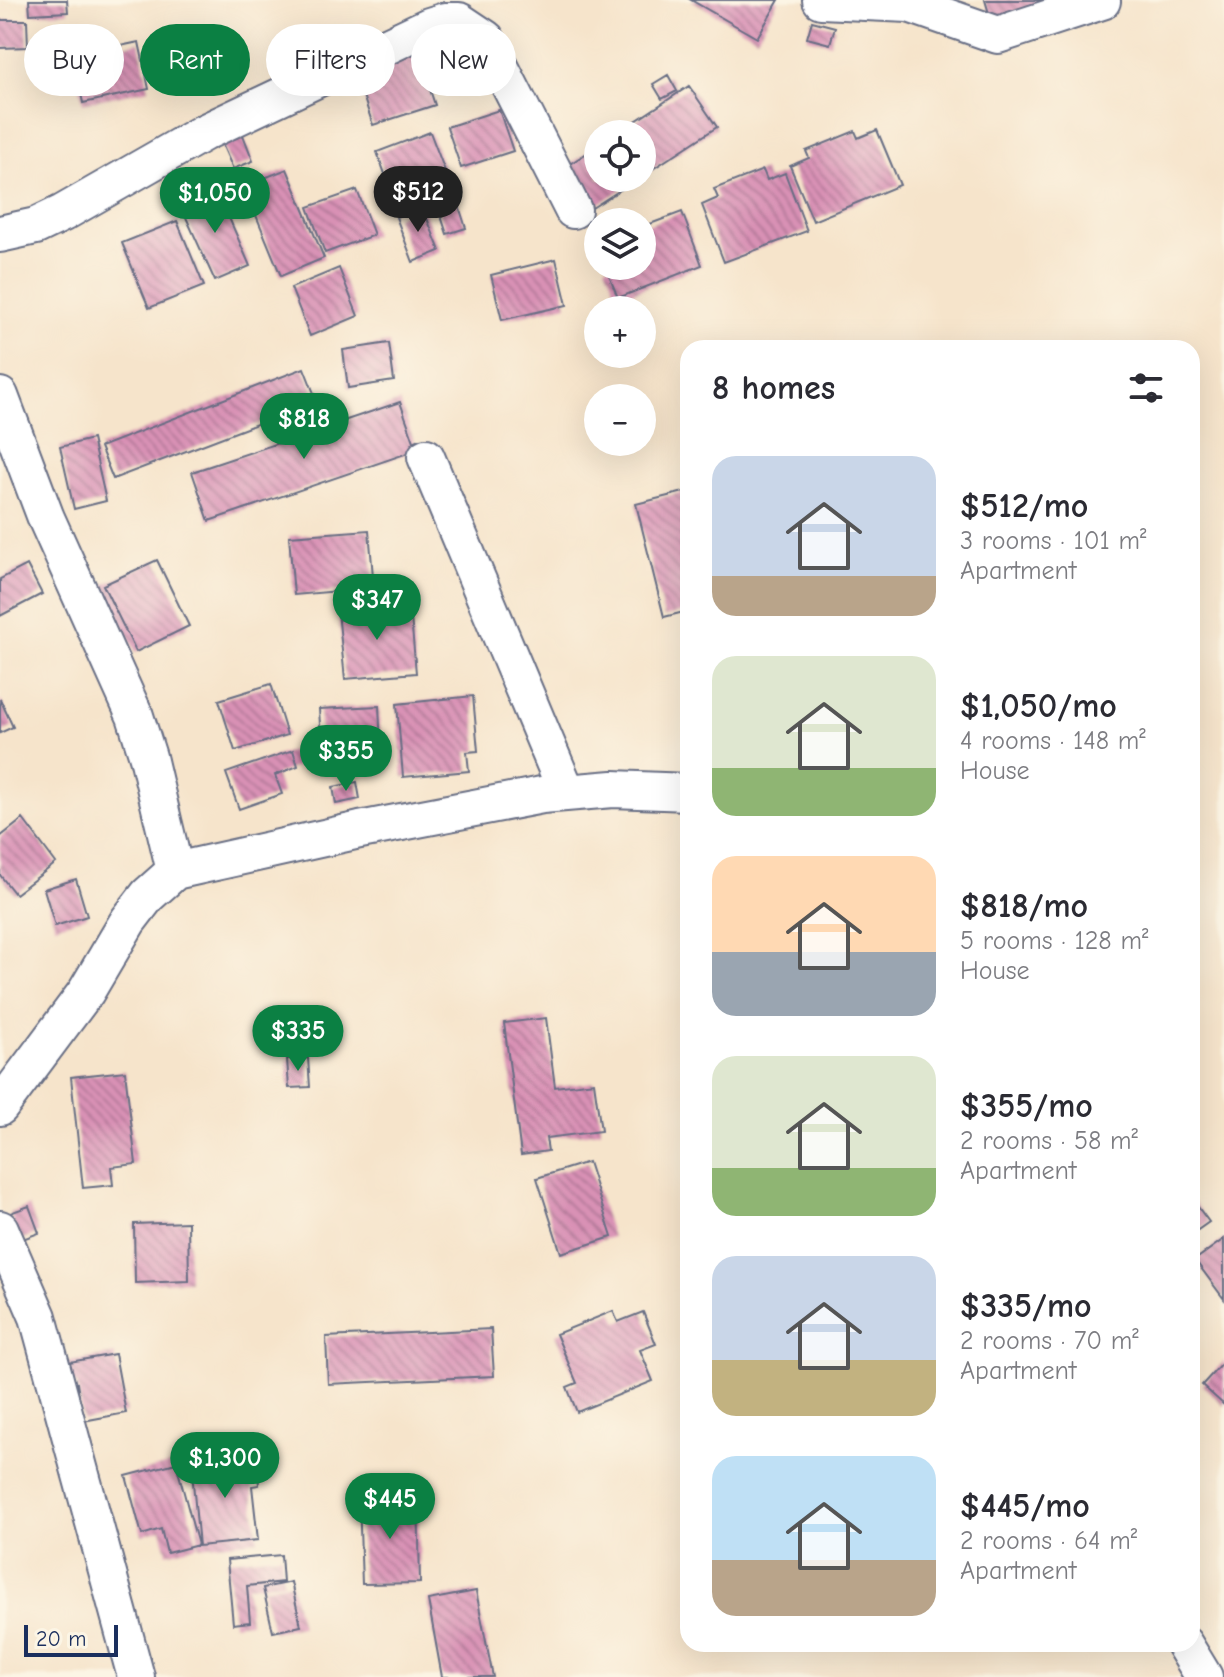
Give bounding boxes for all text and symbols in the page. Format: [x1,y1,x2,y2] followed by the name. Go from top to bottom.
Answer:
[24,24,124,96] chip: Buy
[140,24,250,96] chip: Rent
[266,24,395,96] chip: Filters
[411,24,516,96] chip: New
[584,120,656,456] map controls
[584,120,656,192] button: locate
[371,166,465,234] pin: $512
[150,167,280,235] pin: $1,050
[392,177,444,207] text: $512
[178,178,252,208] text: $1,050
[584,208,656,280] button: layers
[584,296,656,368] button: +
[1124,366,1168,410] icon: filters
[712,368,835,408] text: 8 homes
[584,384,656,456] button: −
[257,393,351,461] pin: $818
[278,404,330,434] text: $818
[960,486,1088,526] text: $512/mo
[776,488,872,584] icon: home
[960,526,1147,556] text: 3 rooms · 101 m²
[960,556,1076,586] text: Apartment
[330,574,424,642] pin: $347
[351,585,403,615] text: $347
[960,686,1117,726] text: $1,050/mo
[776,688,872,784] icon: home
[299,725,393,793] pin: $355
[960,726,1146,756] text: 4 rooms · 148 m²
[318,736,374,766] text: $355
[960,756,1030,786] text: House
[960,886,1088,926] text: $818/mo
[776,888,872,984] icon: home
[960,926,1148,956] text: 5 rooms · 128 m²
[960,956,1030,986] text: House
[251,1005,345,1073] pin: $335
[270,1016,326,1046] text: $335
[960,1086,1093,1126] text: $355/mo
[776,1088,872,1184] icon: home
[960,1126,1138,1156] text: 2 rooms · 58 m²
[960,1156,1076,1186] text: Apartment
[960,1286,1092,1326] text: $335/mo
[776,1288,872,1384] icon: home
[960,1326,1139,1356] text: 2 rooms · 70 m²
[960,1356,1076,1386] text: Apartment
[160,1432,290,1500] pin: $1,300
[188,1443,262,1473] text: $1,300
[343,1473,437,1541] pin: $445
[363,1484,417,1514] text: $445
[960,1486,1090,1526] text: $445/mo
[776,1488,872,1584] icon: home
[960,1526,1137,1556] text: 2 rooms · 64 m²
[960,1556,1076,1586] text: Apartment
[24,1621,118,1657] scale bar
[36,1626,86,1652] text: 20 m

